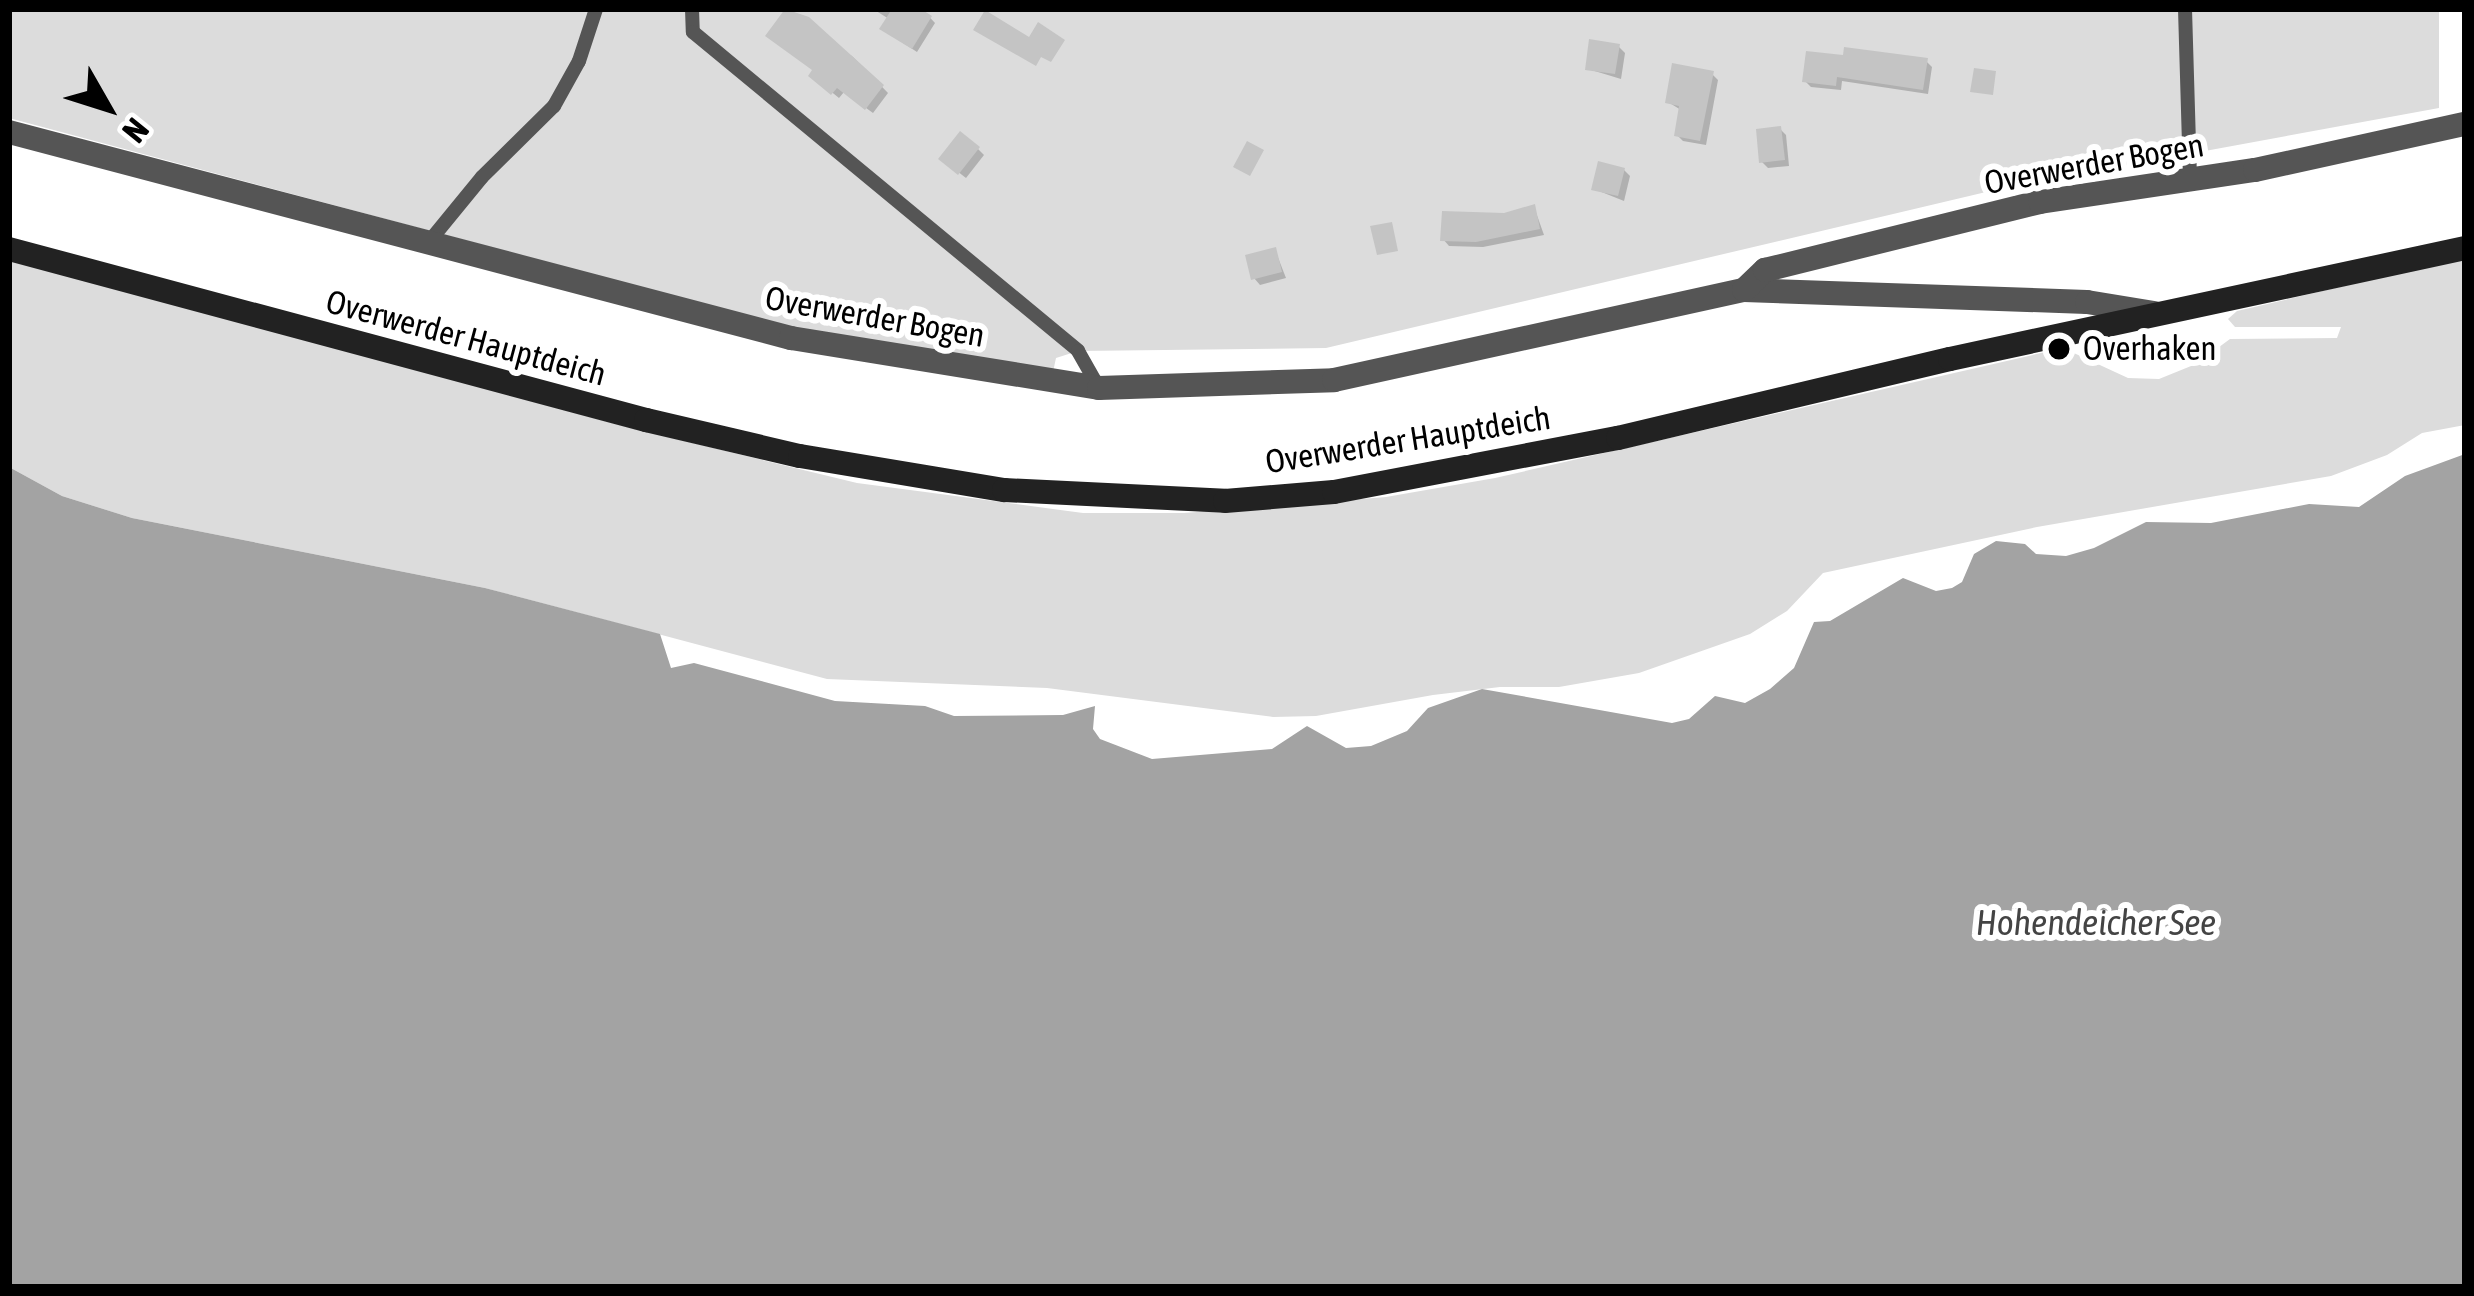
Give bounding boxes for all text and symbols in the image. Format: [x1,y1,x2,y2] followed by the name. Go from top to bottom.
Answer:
[48,48,168,168] north arrow
[115,111,157,150] text: N
[1981,125,2207,203] street label: Overwerder Bogen
[762,278,988,356] street label: Overwerder Bogen
[322,282,610,394] street label: Overwerder Hauptdeich
[2083,329,2216,369] place label: Overhaken
[2046,336,2072,362] marker: Overhaken
[1263,398,1553,482] street label: Overwerder Hauptdeich
[1976,901,2216,945] water label: Hohendeicher See

